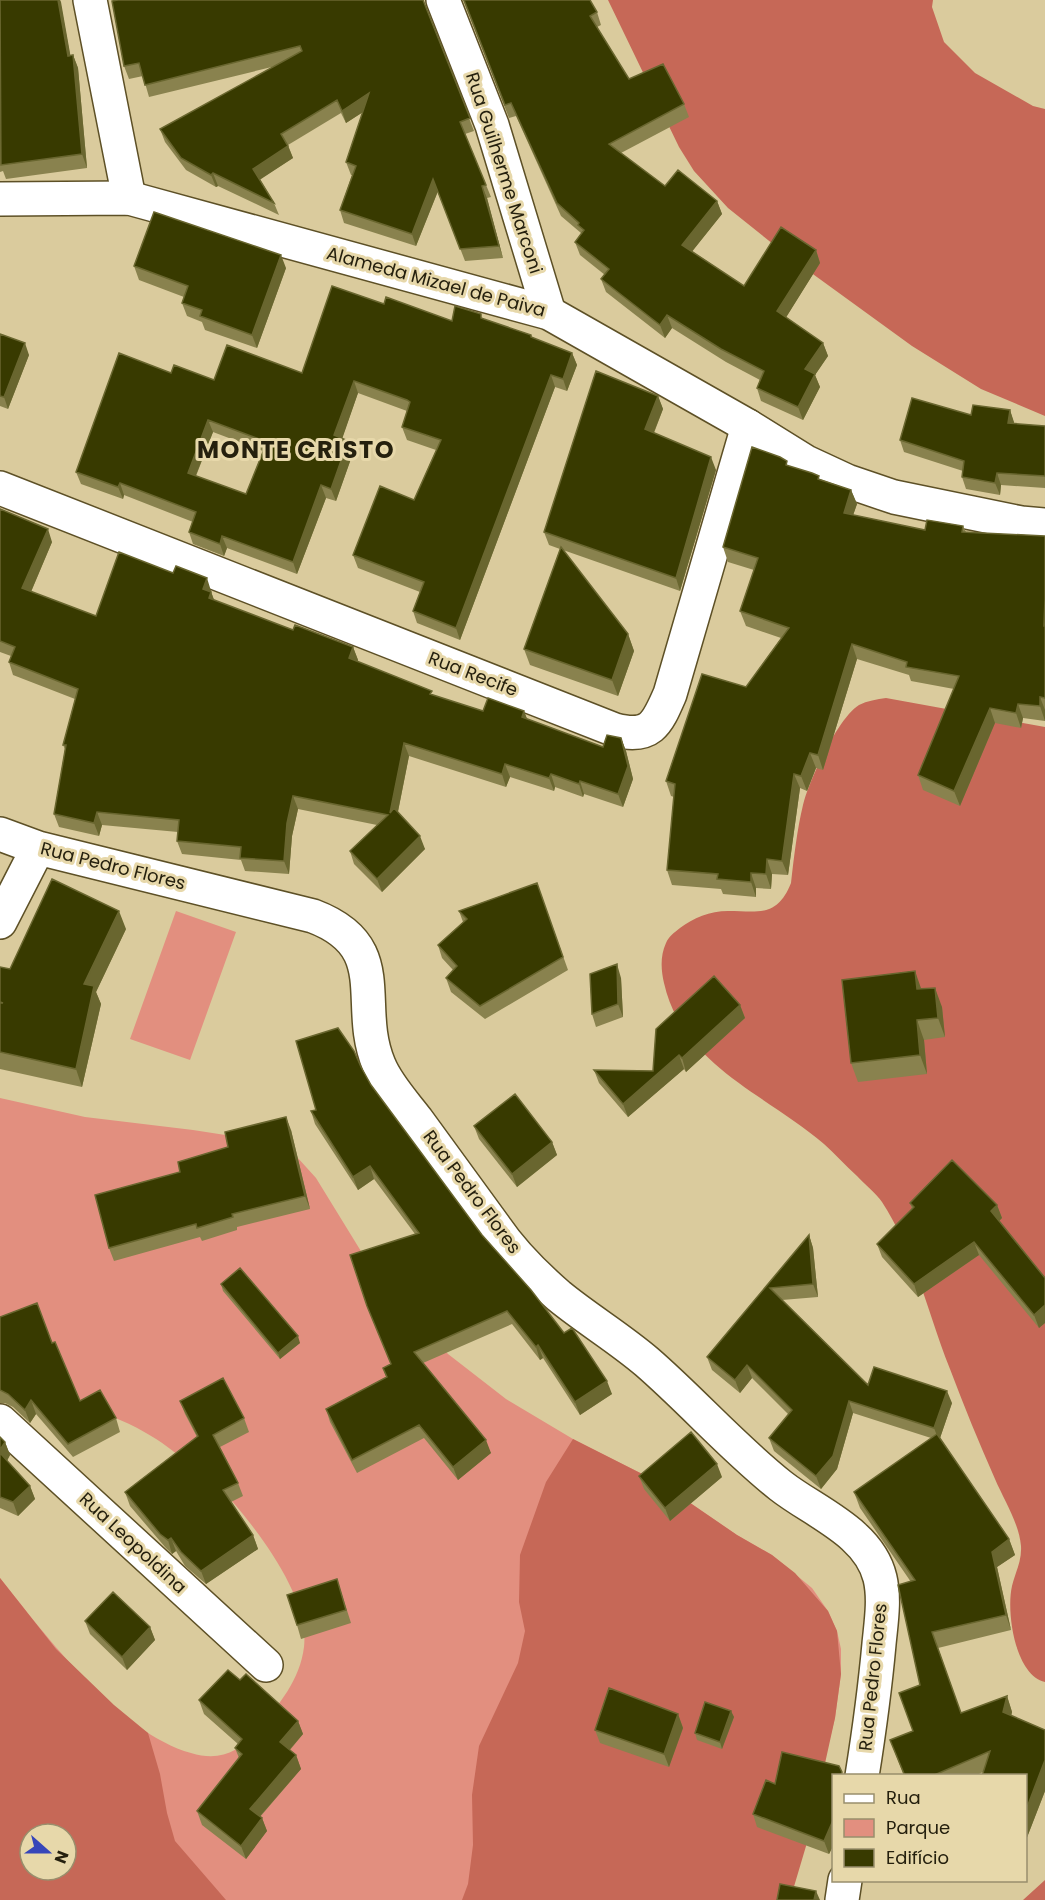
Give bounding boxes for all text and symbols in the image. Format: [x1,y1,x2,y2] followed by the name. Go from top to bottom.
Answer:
[460,69,549,277] street label: Rua Guilherme Marconi
[324,240,548,323] street label: Alameda Mizael de Paiva
[197,433,395,466] district label: MONTE CRISTO
[425,645,522,702] street label: Rua Recife
[38,835,188,896] street label: Rua Pedro Flores
[418,1125,527,1259] street label: Rua Pedro Flores
[74,1486,192,1599] street label: Rua Leopoldina
[852,1602,893,1752] street label: Rua Pedro Flores
[832,1774,1027,1882] legend
[886,1785,921,1810] text: Rua
[886,1815,950,1840] text: Parque
[18,1822,78,1882] north arrow
[886,1845,949,1870] text: Edifício
[49,1847,74,1867] text: N

